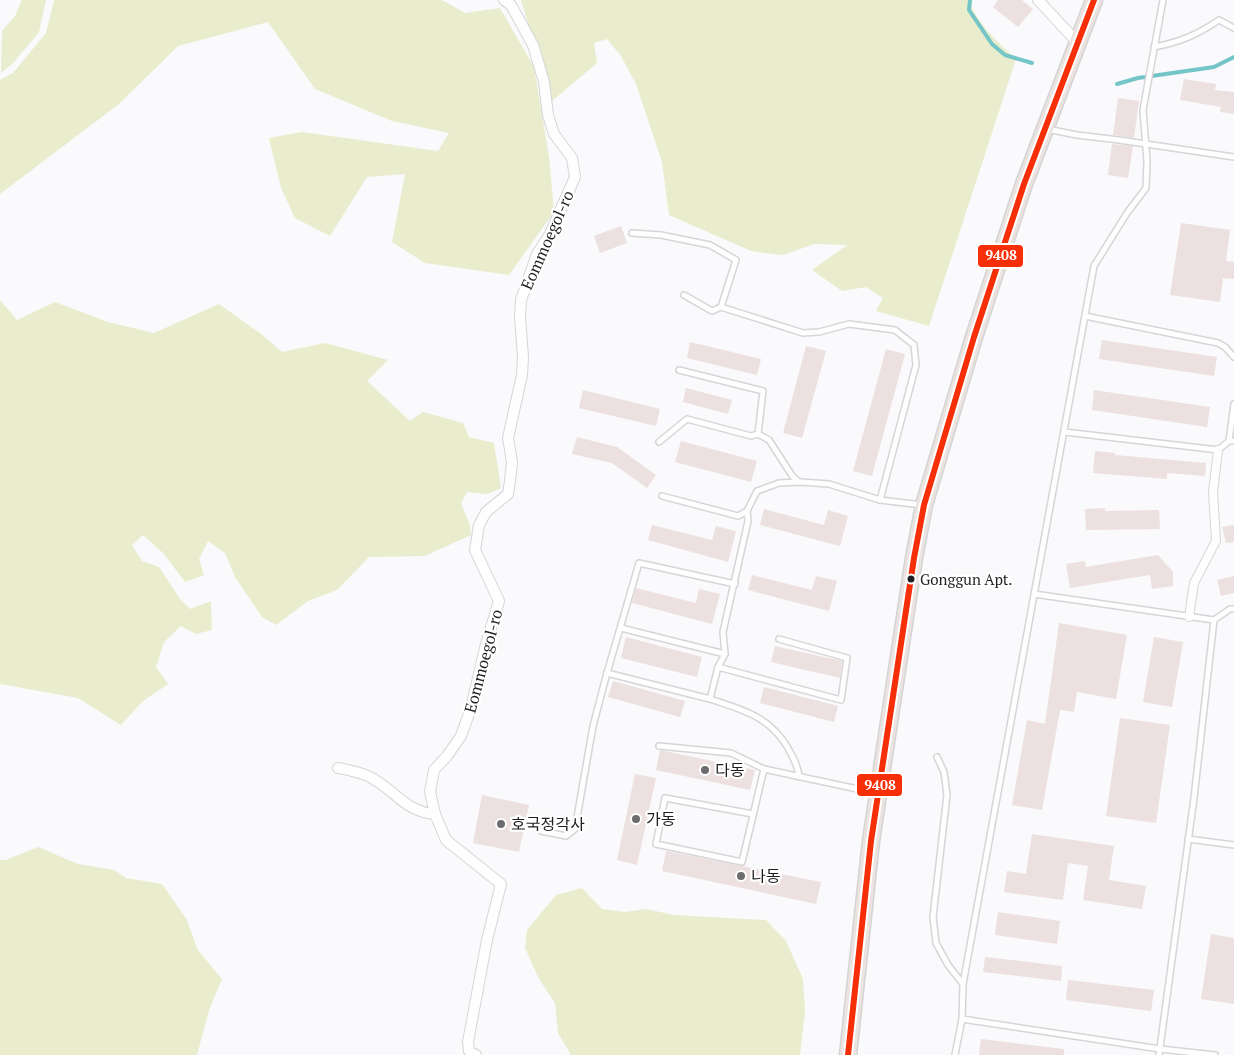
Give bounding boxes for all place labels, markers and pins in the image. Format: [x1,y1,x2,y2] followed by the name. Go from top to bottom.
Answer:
[920,569,1013,589] place label: Gonggun Apt.
[906,574,916,584] marker: Gonggun Apt.
[715,759,745,781] place label: 다동
[699,764,711,776] marker: 다동
[646,808,676,830] place label: 가동
[511,813,585,835] place label: 호국정각사
[630,813,642,825] marker: 가동
[495,818,507,830] marker: 호국정각사
[751,865,781,887] place label: 나동
[735,870,747,882] marker: 나동

